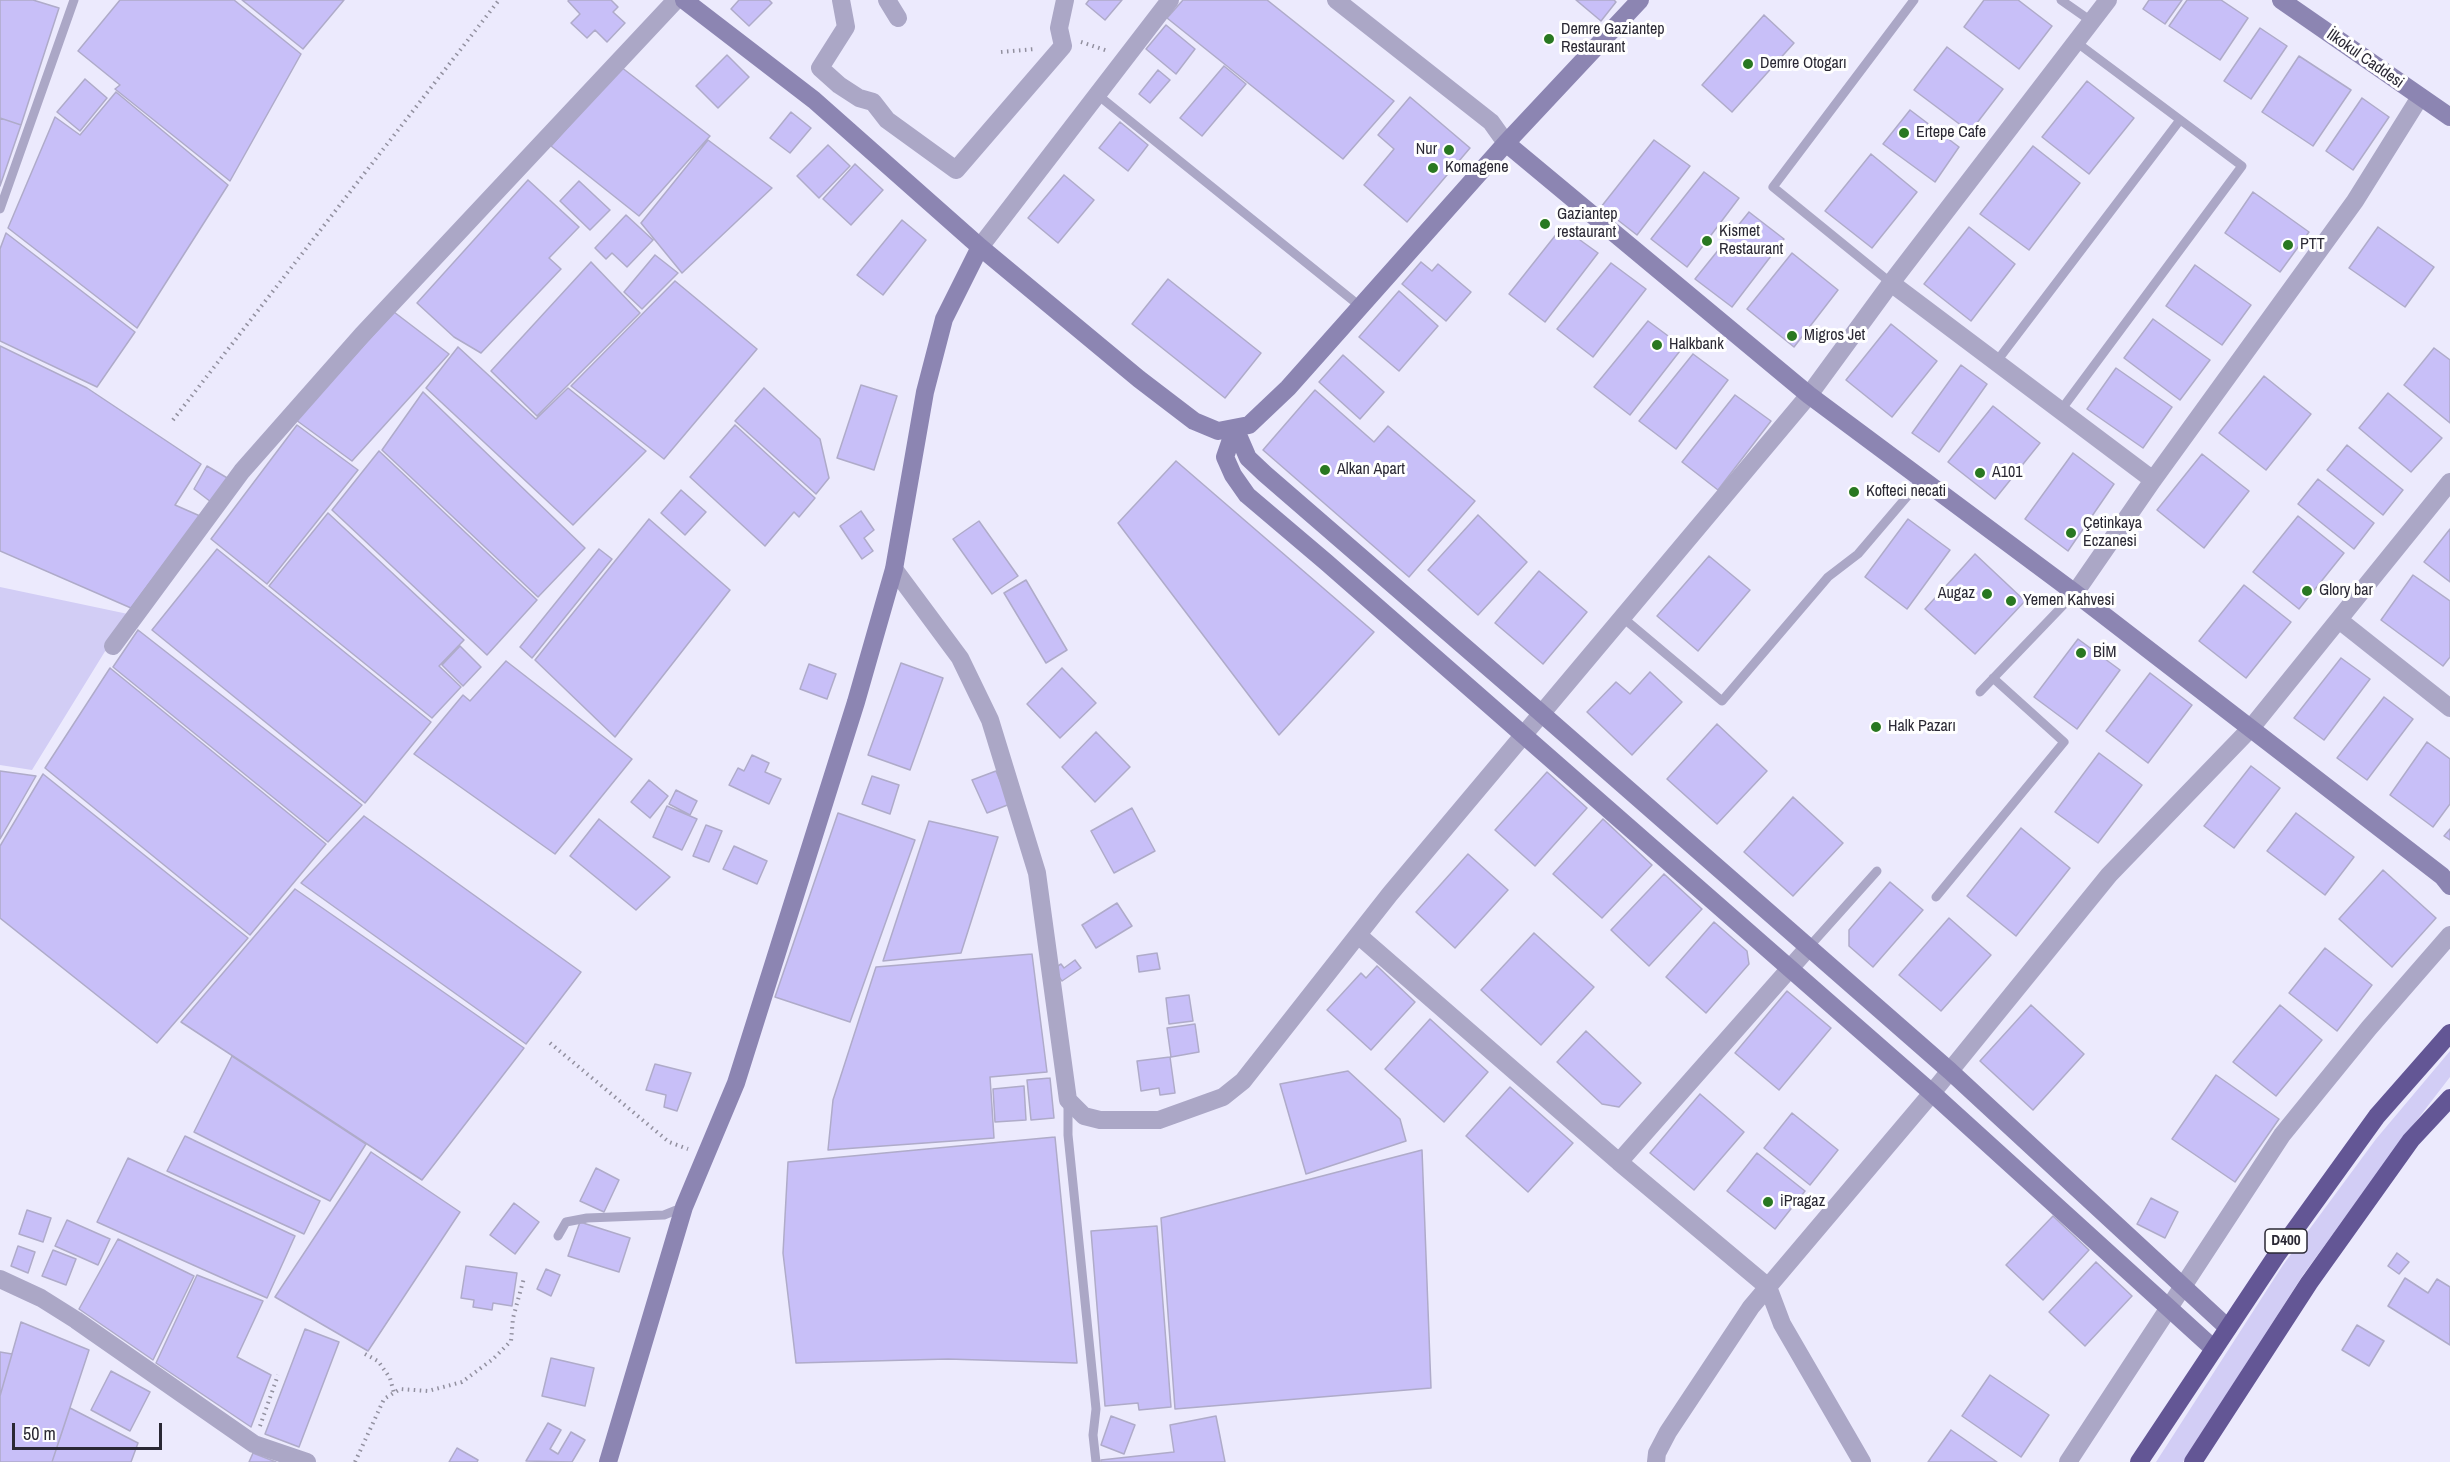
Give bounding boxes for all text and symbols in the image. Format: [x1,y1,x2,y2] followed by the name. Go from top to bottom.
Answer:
[1561,20,1665,58] place label: Demre Gaziantep Restaurant
[2323,25,2407,93] street label: İlkokul Caddesi
[1542,32,1556,46] marker: Demre Gaziantep Restaurant
[1760,54,1847,74] place label: Demre Otogarı
[1741,57,1755,71] marker: Demre Otogarı
[1916,123,1986,143] place label: Ertepe Cafe
[1897,126,1911,140] marker: Ertepe Cafe
[1416,140,1437,160] place label: Nur
[1442,143,1456,157] marker: Nur
[1445,158,1508,178] place label: Komagene
[1426,161,1440,175] marker: Komagene
[1557,205,1618,243] place label: Gaziantep restaurant
[1538,217,1552,231] marker: Gaziantep restaurant
[1719,222,1783,260] place label: Kismet Restaurant
[1700,234,1714,248] marker: Kismet Restaurant
[2300,235,2325,255] place label: PTT
[2281,238,2295,252] marker: PTT
[1804,326,1865,346] place label: Migros Jet
[1785,329,1799,343] marker: Migros Jet
[1669,335,1724,355] place label: Halkbank
[1650,338,1664,352] marker: Halkbank
[1337,460,1405,480] place label: Alkan Apart
[1318,463,1332,477] marker: Alkan Apart
[1992,463,2023,483] place label: A101
[1973,466,1987,480] marker: A101
[1866,482,1946,502] place label: Kofteci necati
[1847,485,1861,499] marker: Kofteci necati
[2083,514,2142,552] place label: Çetinkaya Eczanesi
[2064,526,2078,540] marker: Çetinkaya Eczanesi
[2319,581,2373,601] place label: Glory bar
[1938,584,1975,604] place label: Augaz
[2300,584,2314,598] marker: Glory bar
[1980,587,1994,601] marker: Augaz
[2023,591,2115,611] place label: Yemen Kahvesi
[2004,594,2018,608] marker: Yemen Kahvesi
[2093,643,2116,663] place label: BİM
[2074,646,2088,660] marker: BİM
[1888,717,1956,737] place label: Halk Pazarı
[1869,720,1883,734] marker: Halk Pazarı
[1780,1192,1825,1212] place label: iPragaz
[1761,1195,1775,1209] marker: iPragaz
[2265,1229,2307,1253] road number: D400
[15,1411,165,1449] scale bar
[23,1421,56,1446] text: 50 m

